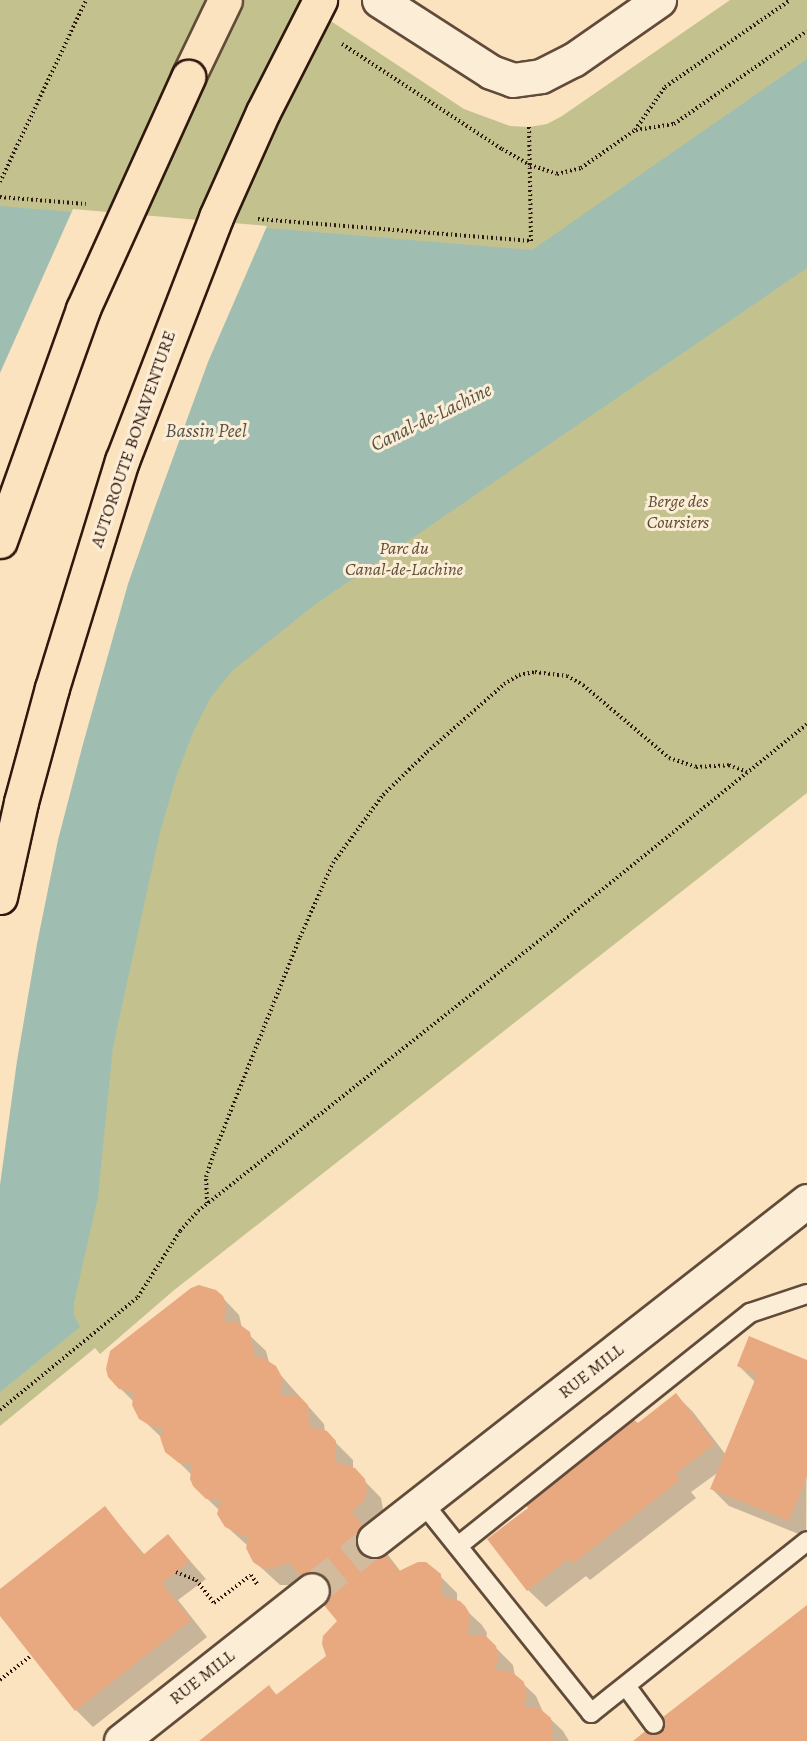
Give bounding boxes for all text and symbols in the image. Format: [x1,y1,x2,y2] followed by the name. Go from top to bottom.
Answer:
[86,328,180,550] street label: AUTOROUTE BONAVENTURE
[367,377,495,457] water label: Canal-de-Lachine
[165,418,247,442] water label: Bassin Peel
[647,491,709,534] park label: Berge des Coursiers
[345,538,463,580] park label: Parc du Canal-de-Lachine
[554,1339,628,1403] street label: RUE MILL
[165,1645,239,1709] street label: RUE MILL

